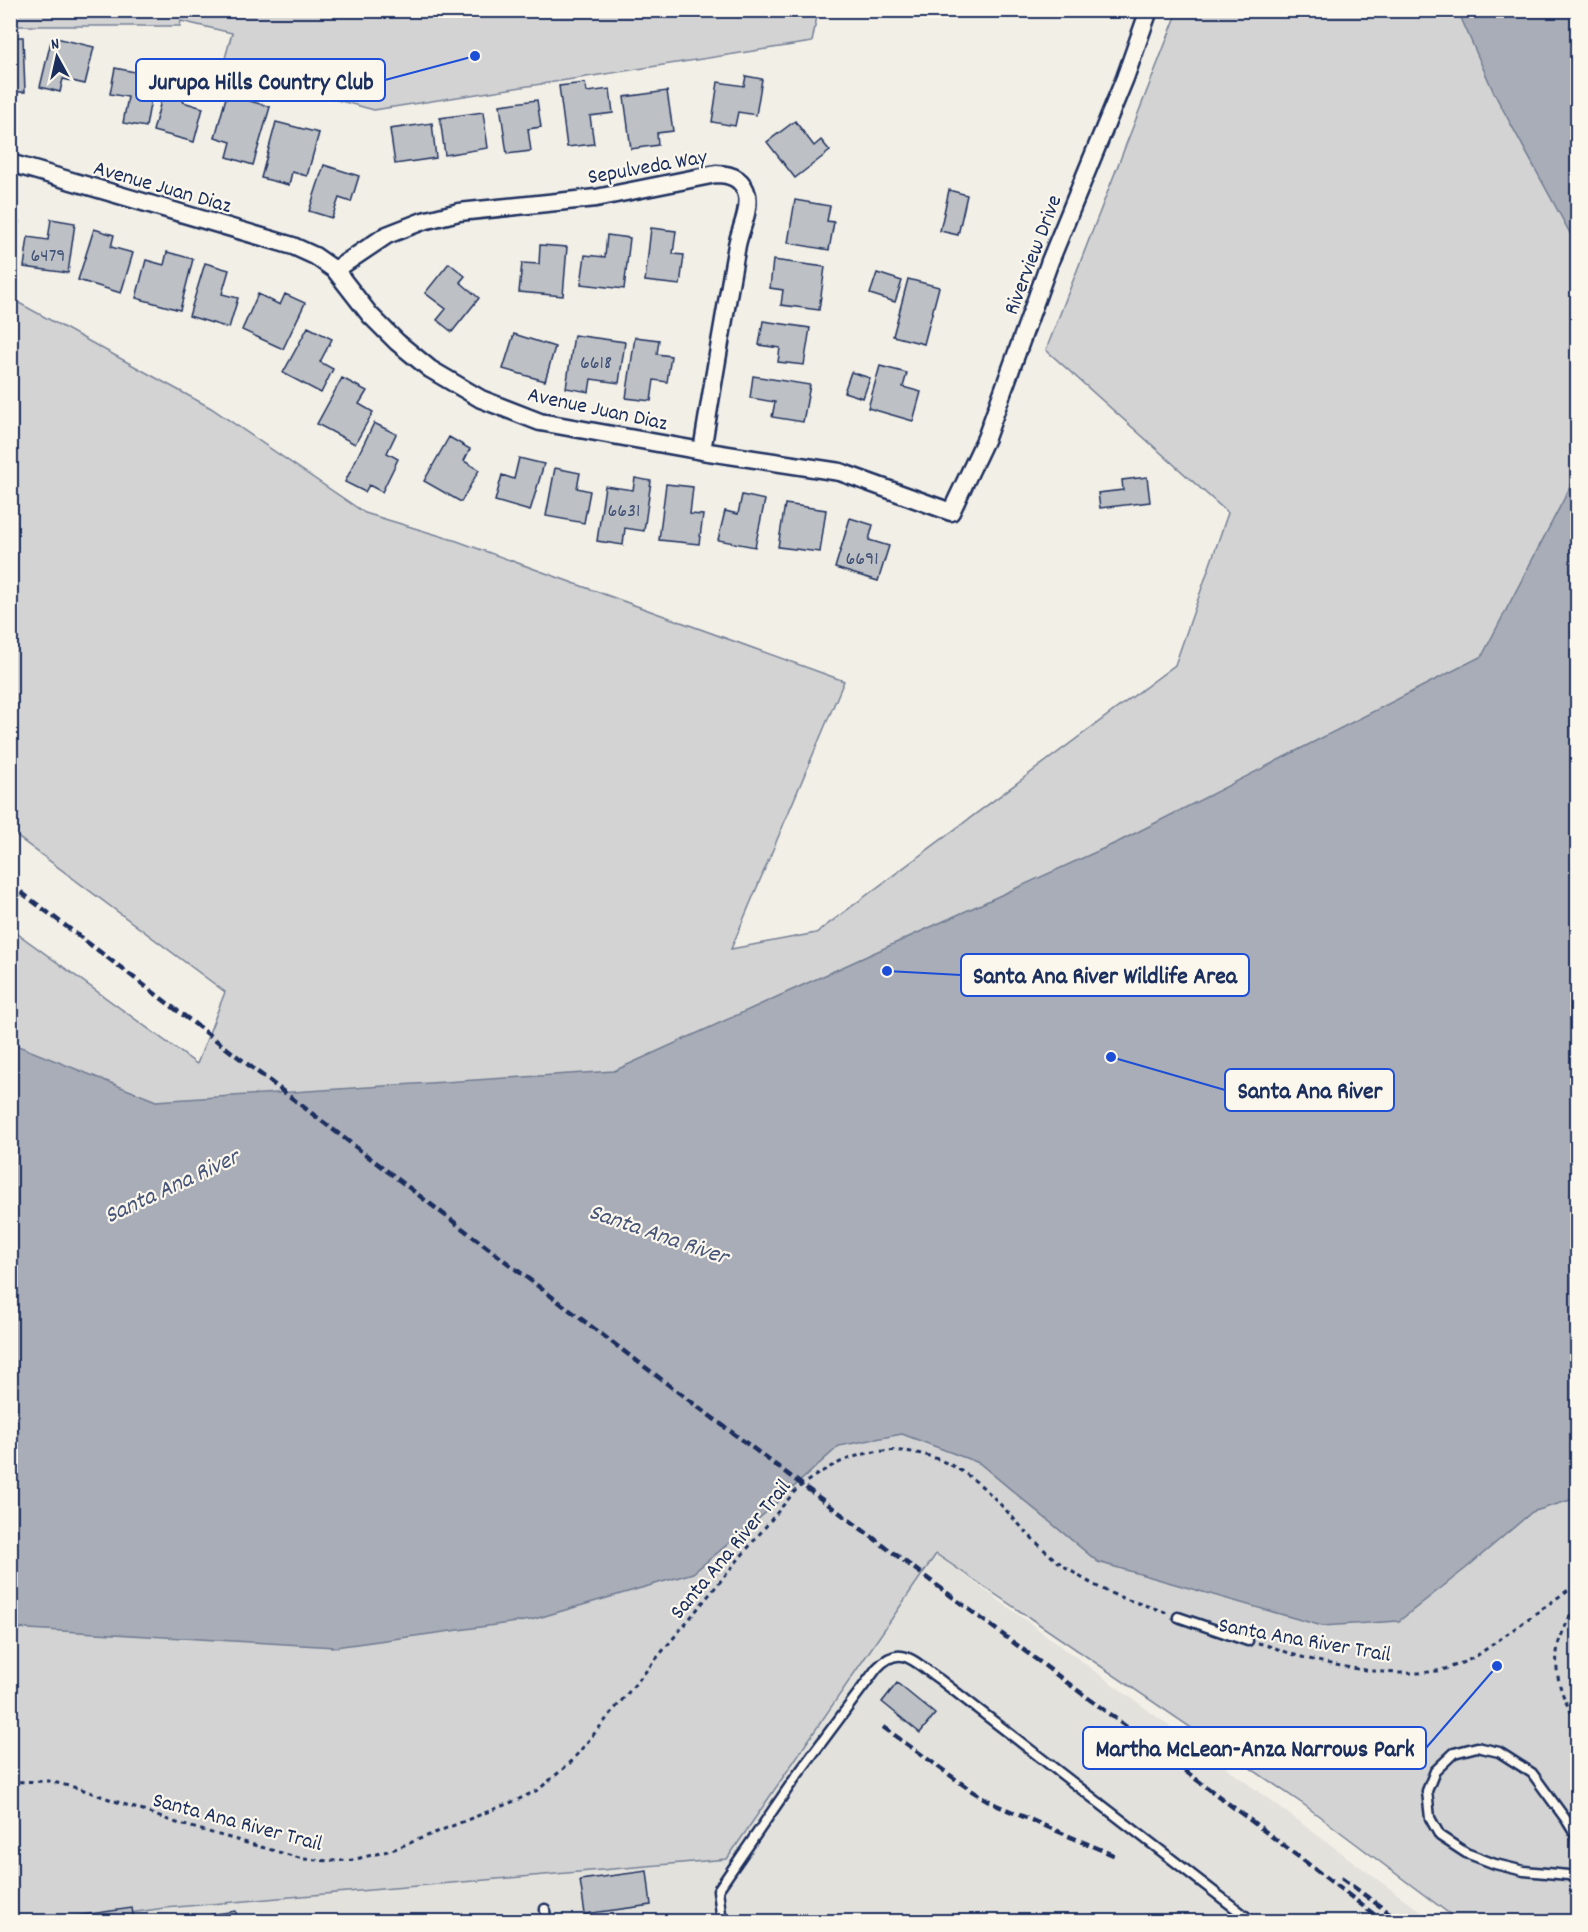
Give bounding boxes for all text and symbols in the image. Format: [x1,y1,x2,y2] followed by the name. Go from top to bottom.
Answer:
[27,27,87,87] north arrow
[50,33,61,57] text: N
[136,59,385,101] callout: Jurupa Hills Country Club
[148,67,374,101] text: Jurupa Hills Country Club
[586,143,711,194] street label: Sepulveda Way
[89,154,235,223] street label: Avenue Juan Diaz
[997,191,1071,320] street label: Riverview Drive
[31,243,65,271] house number: 6479
[580,350,612,378] house number: 6618
[524,380,671,441] street label: Avenue Juan Diaz
[608,498,640,526] house number: 6631
[845,546,879,574] house number: 6691
[961,954,1249,996] callout: Santa Ana River Wildlife Area
[973,961,1238,995] text: Santa Ana River Wildlife Area
[1225,1069,1394,1111] callout: Santa Ana River
[1237,1076,1384,1110] text: Santa Ana River
[99,1140,248,1234] water label: Santa Ana River
[584,1196,735,1277] water label: Santa Ana River
[664,1473,800,1627] street label: Santa Ana River Trail
[1216,1611,1393,1672] street label: Santa Ana River Trail
[1083,1727,1426,1769] callout: Martha McLean-Anza Narrows Park
[1095,1734,1415,1768] text: Martha McLean-Anza Narrows Park
[149,1786,325,1861] street label: Santa Ana River Trail

